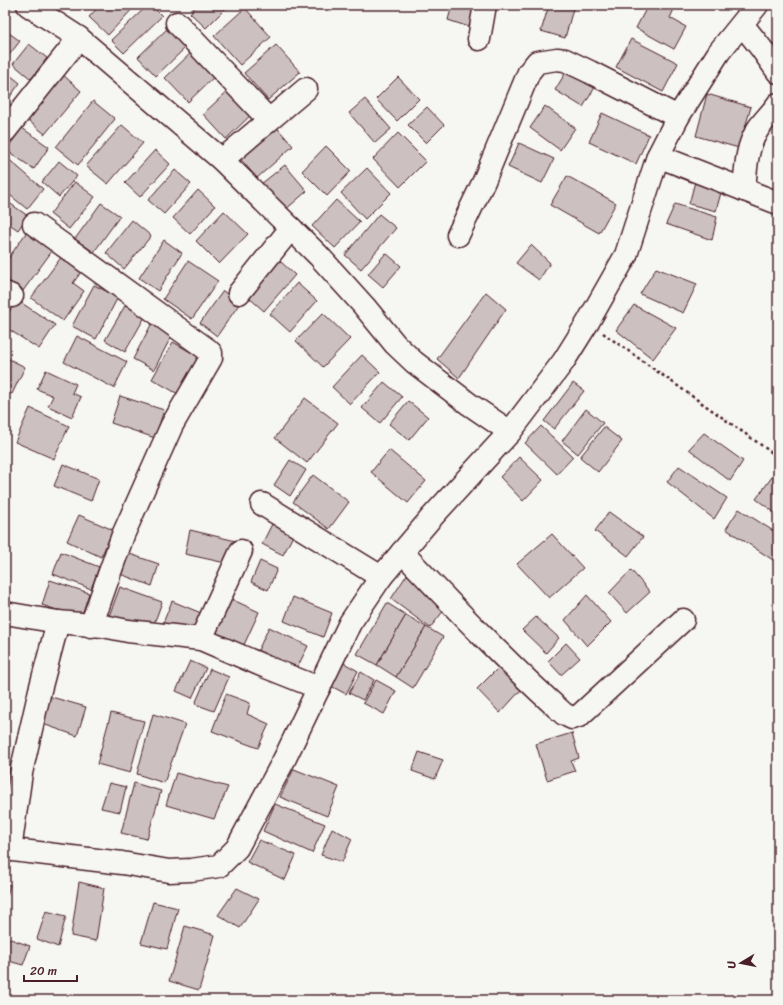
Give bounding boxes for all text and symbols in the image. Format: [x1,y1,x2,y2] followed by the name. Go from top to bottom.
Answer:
[721,943,761,983] north arrow
[24,957,77,983] scale bar
[722,959,742,970] text: U
[30,960,57,982] text: 20 m

